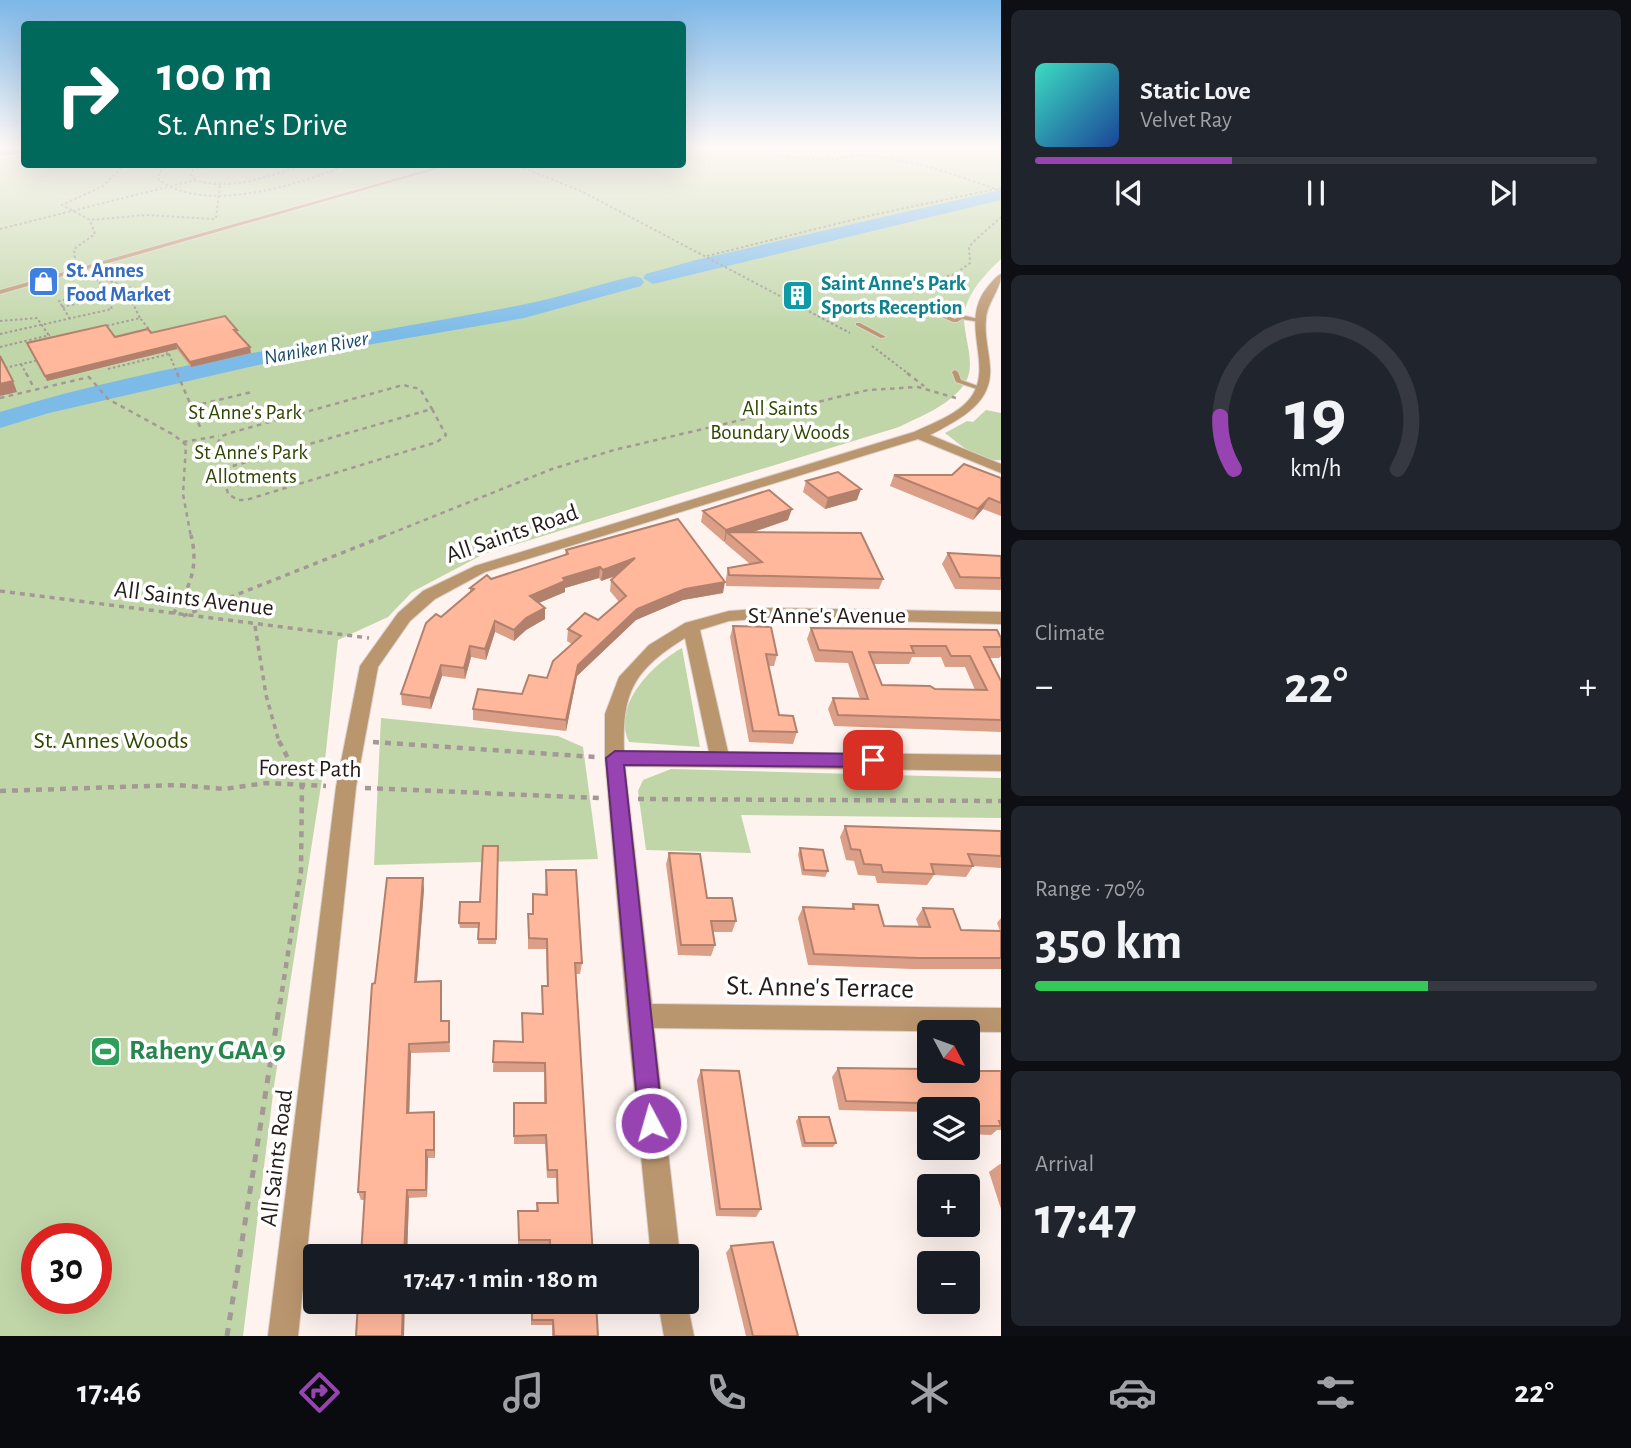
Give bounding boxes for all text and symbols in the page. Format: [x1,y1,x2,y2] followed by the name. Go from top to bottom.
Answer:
[42,49,133,140] icon: right
[157,51,273,100] text: 100 m
[1140,78,1251,104] text: Static Love
[157,109,348,141] text: St. Anne's Drive
[1140,109,1232,132] text: Velvet Ray
[1110,174,1148,212] icon: previous
[1297,174,1335,212] icon: pause
[1484,174,1522,212] icon: next
[66,260,171,305] place label: St. Annes Food Market
[26,265,60,299] shop icon: St. Annes Food Market
[821,273,967,318] place label: Saint Anne's Park Sports Reception
[781,278,815,312] building icon: Saint Anne's Park Sports Reception
[262,327,371,368] water label: Naniken River
[1285,381,1347,454] text: 19
[710,398,850,443] park label: All Saints Boundary Woods
[188,402,302,423] park label: St Anne's Park
[194,442,308,487] park label: St Anne's Park Allotments
[1290,456,1342,481] text: km/h
[443,500,581,568] street label: All Saints Road
[113,577,275,621] street label: All Saints Avenue
[748,604,906,628] street label: St Anne's Avenue
[1035,622,1105,645] text: Climate
[1284,660,1348,712] text: 22°
[1035,668,1053,706] text: −
[1579,668,1597,706] text: +
[33,729,189,753] park label: St. Annes Woods
[843,730,903,790] pin
[854,741,892,779] icon: arrive
[258,756,362,782] street label: Forest Path
[1035,878,1145,901] text: Range · 70%
[1035,916,1183,968] text: 350 km
[726,972,914,1004] street label: St. Anne's Terrace
[917,1020,980,1083] north arrow
[917,1020,980,1314] map controls
[89,1034,123,1068] sports icon: Raheny GAA 9
[129,1037,286,1065] place label: Raheny GAA 9
[614,1086,688,1160] position arrow
[257,1088,297,1228] street label: All Saints Road
[917,1097,980,1160] button: layers
[1035,1153,1094,1176] text: Arrival
[917,1174,980,1237] button: +
[1035,1191,1137,1243] text: 17:47
[21,1223,112,1314] speed limit sign: 30
[917,1251,980,1314] button: −
[404,1266,598,1292] text: 17:47 · 1 min · 180 m
[295,1368,344,1417] icon: directions
[499,1368,548,1417] icon: music
[702,1368,751,1417] icon: phone
[905,1368,954,1417] icon: climate
[1108,1368,1157,1417] icon: car
[1311,1368,1360,1417] icon: filters
[77,1376,141,1408] text: 17:46
[1514,1376,1554,1408] text: 22°

